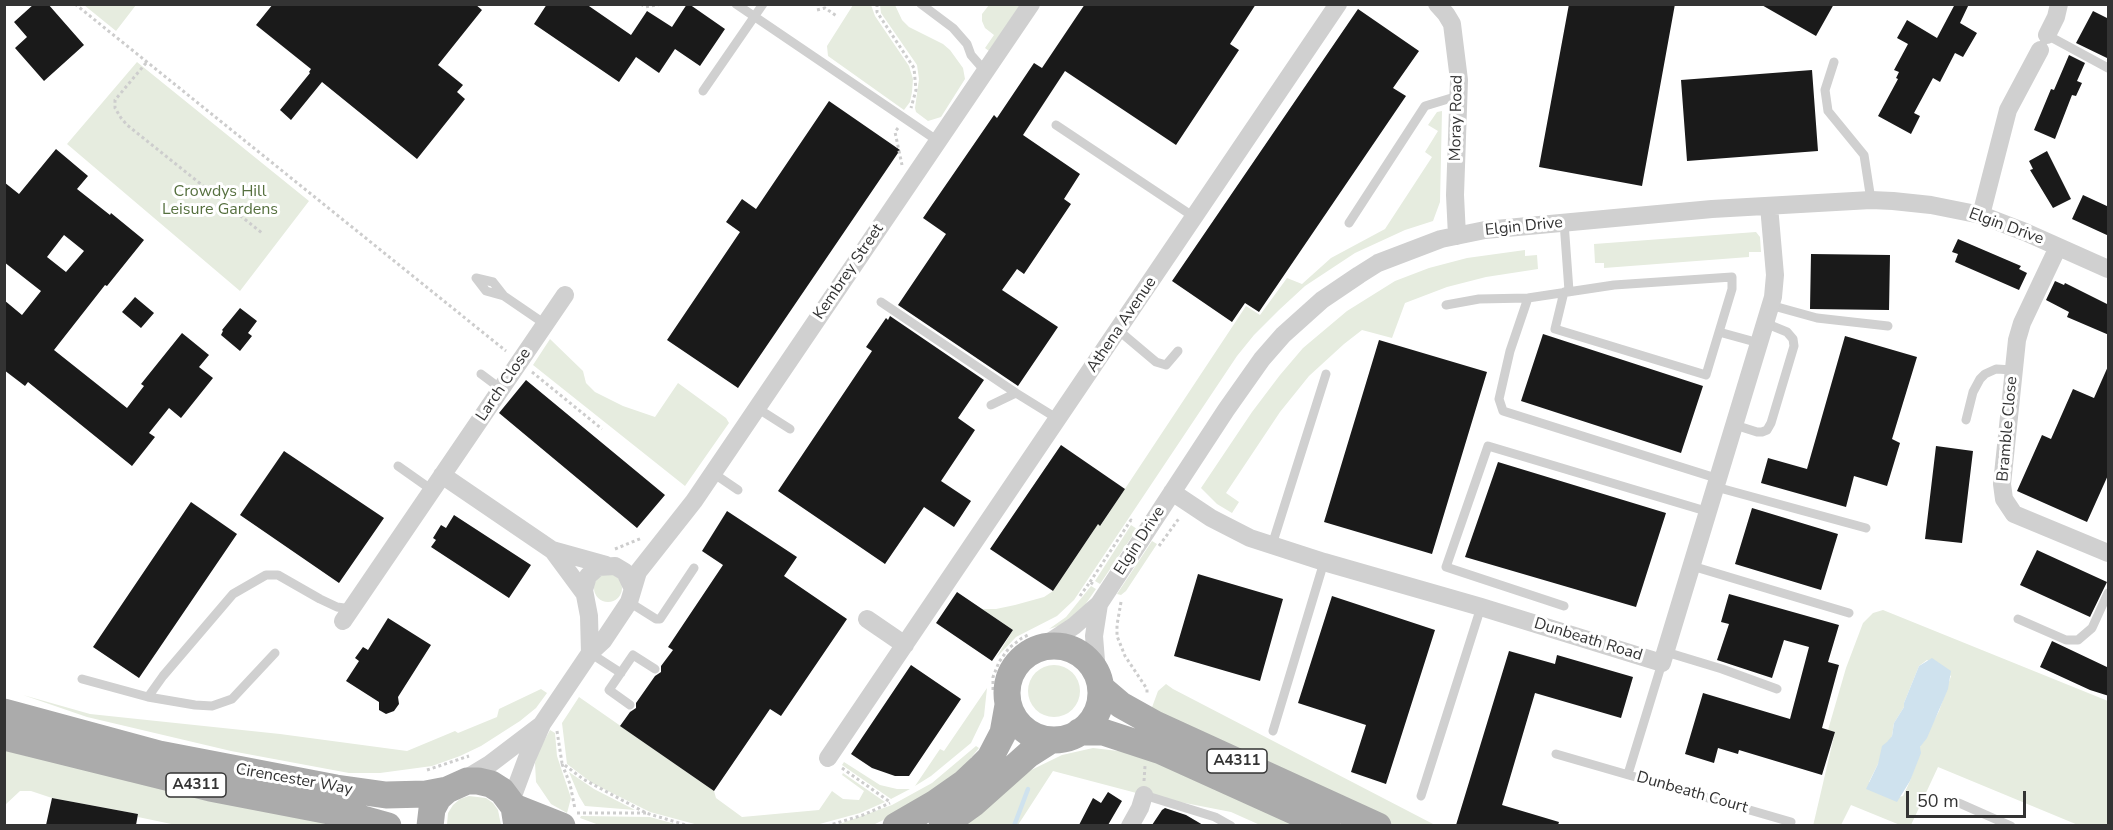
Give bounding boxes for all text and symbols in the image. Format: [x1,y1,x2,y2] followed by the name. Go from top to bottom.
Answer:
[1447,75,1467,161] street label: Moray Road
[162,182,278,220] park label: Crowdys Hill Leisure Gardens
[1966,205,2046,249] street label: Elgin Drive
[1484,213,1564,241] street label: Elgin Drive
[810,220,888,324] street label: Kembrey Street
[1083,274,1161,376] street label: Athena Avenue
[473,345,535,425] street label: Larch Close
[1994,375,2022,483] street label: Bramble Close
[1111,503,1169,579] street label: Elgin Drive
[1532,614,1644,666] street label: Dunbeath Road
[1207,749,1267,773] road number: A4311
[234,760,354,800] street label: Cirencester Way
[1634,768,1750,818] street label: Dunbeath Court
[166,773,226,797] road number: A4311
[1909,779,2029,817] scale bar
[1917,789,1959,813] text: 50 m

